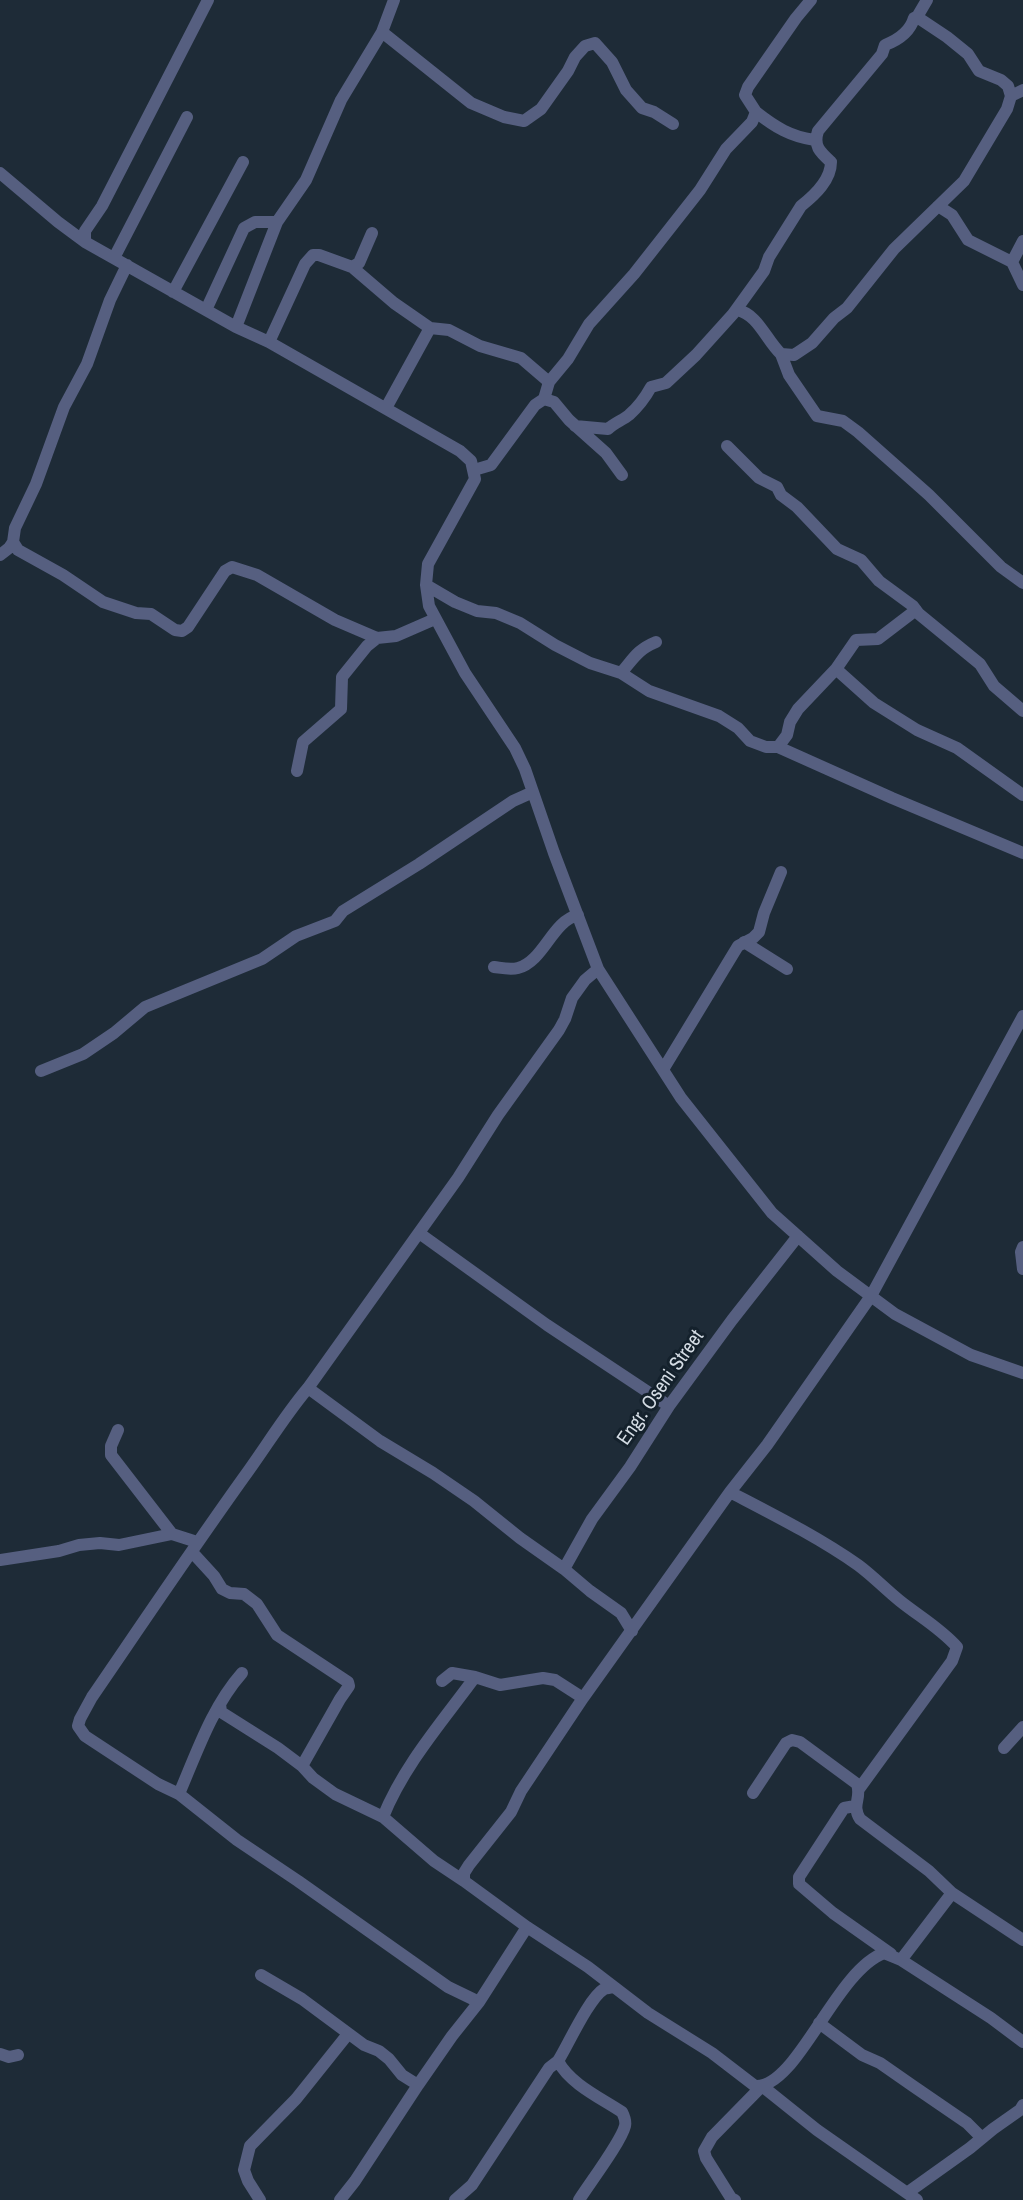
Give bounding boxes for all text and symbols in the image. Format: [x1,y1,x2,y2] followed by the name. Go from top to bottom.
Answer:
[612,1326,710,1450] street label: Engr. Oseni Street

